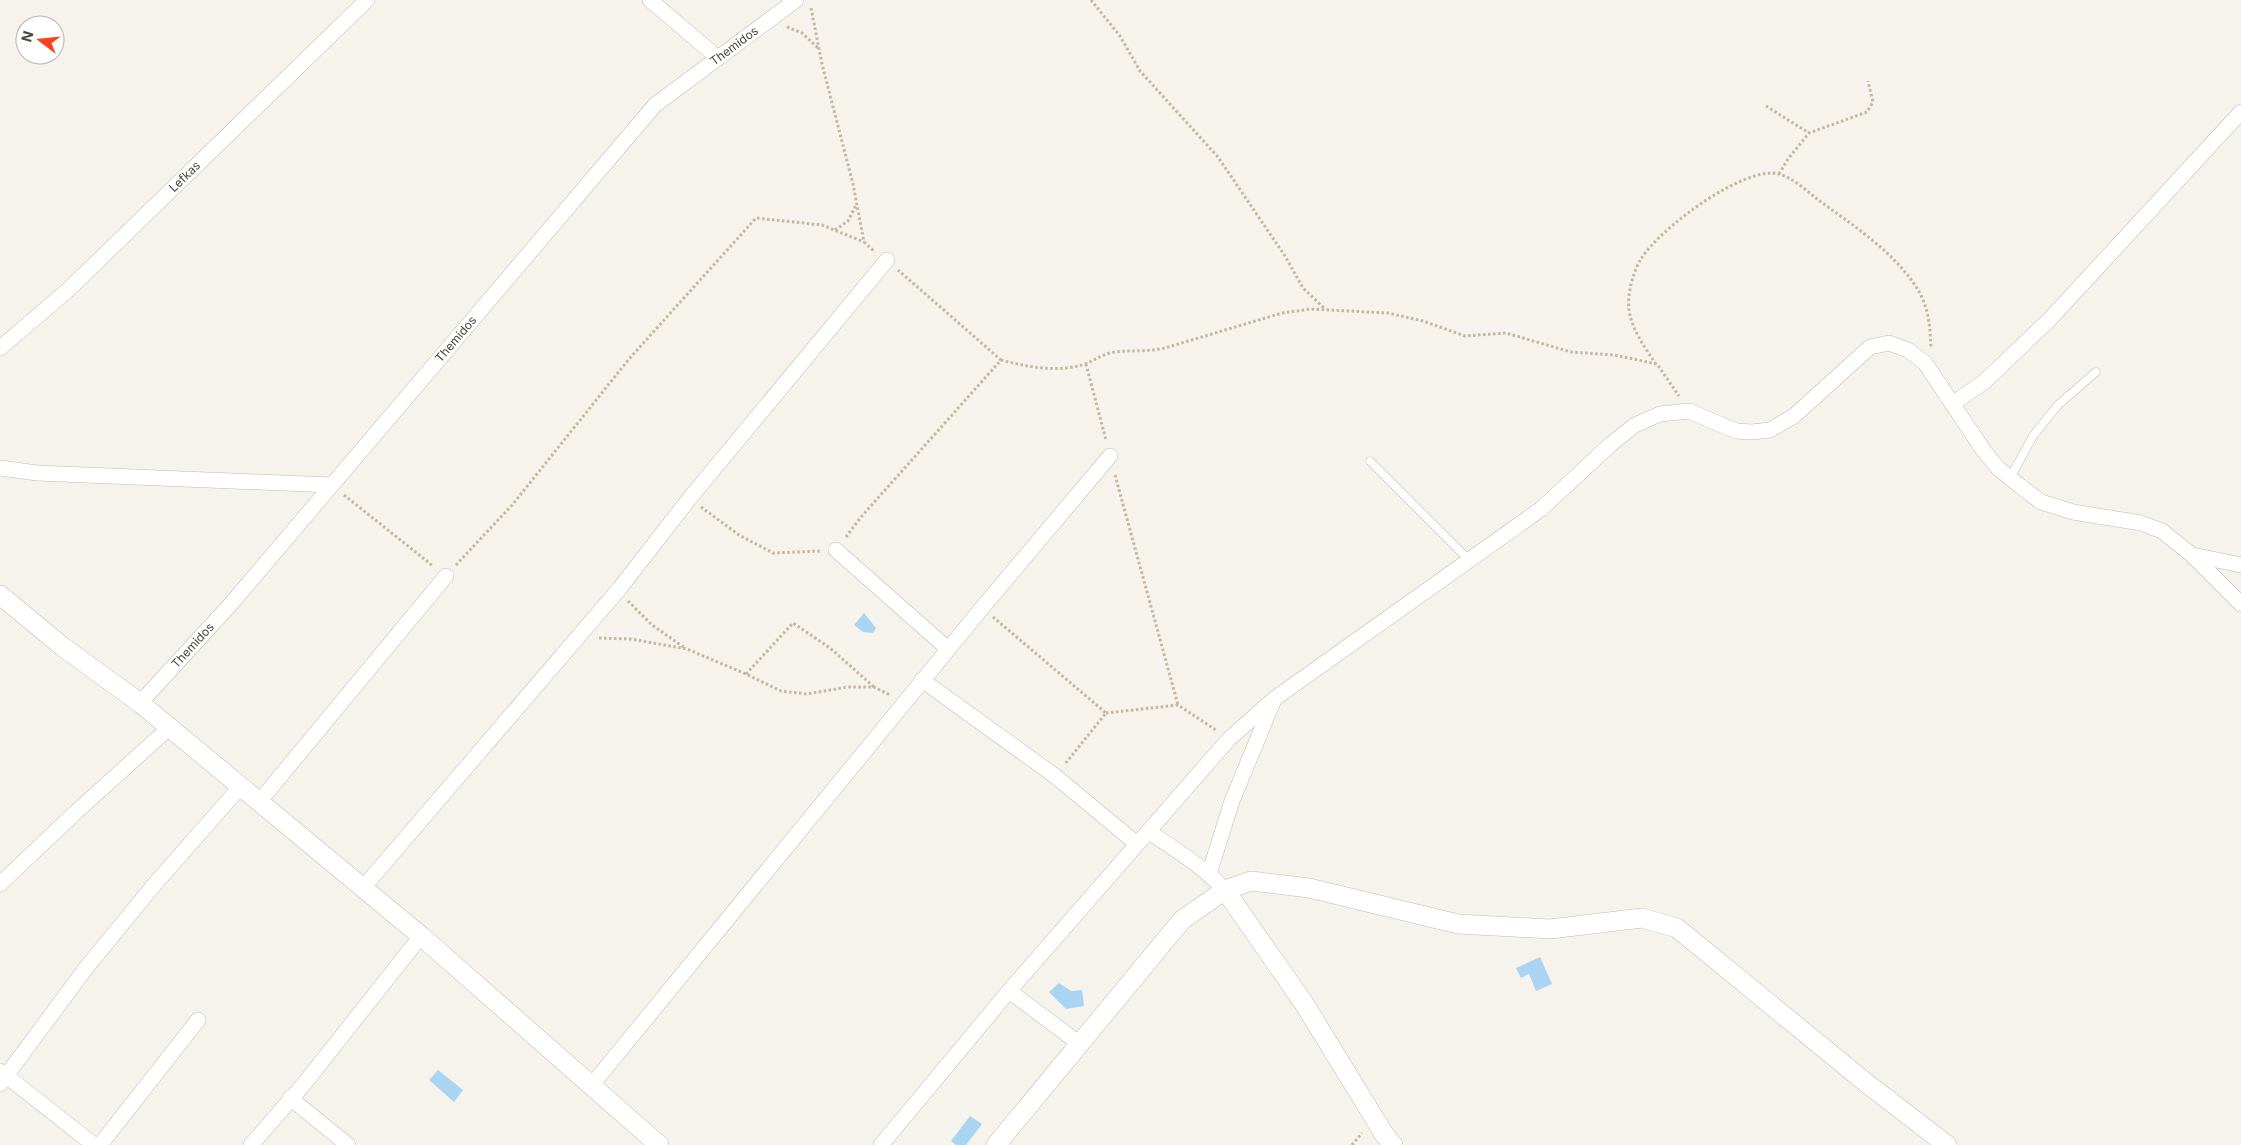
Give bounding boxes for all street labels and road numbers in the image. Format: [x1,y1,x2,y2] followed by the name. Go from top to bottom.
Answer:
[707,23,761,68] street label: Themidos
[166,158,203,195] street label: Lefkas
[432,313,480,365] street label: Themidos
[168,619,217,671] street label: Themidos

